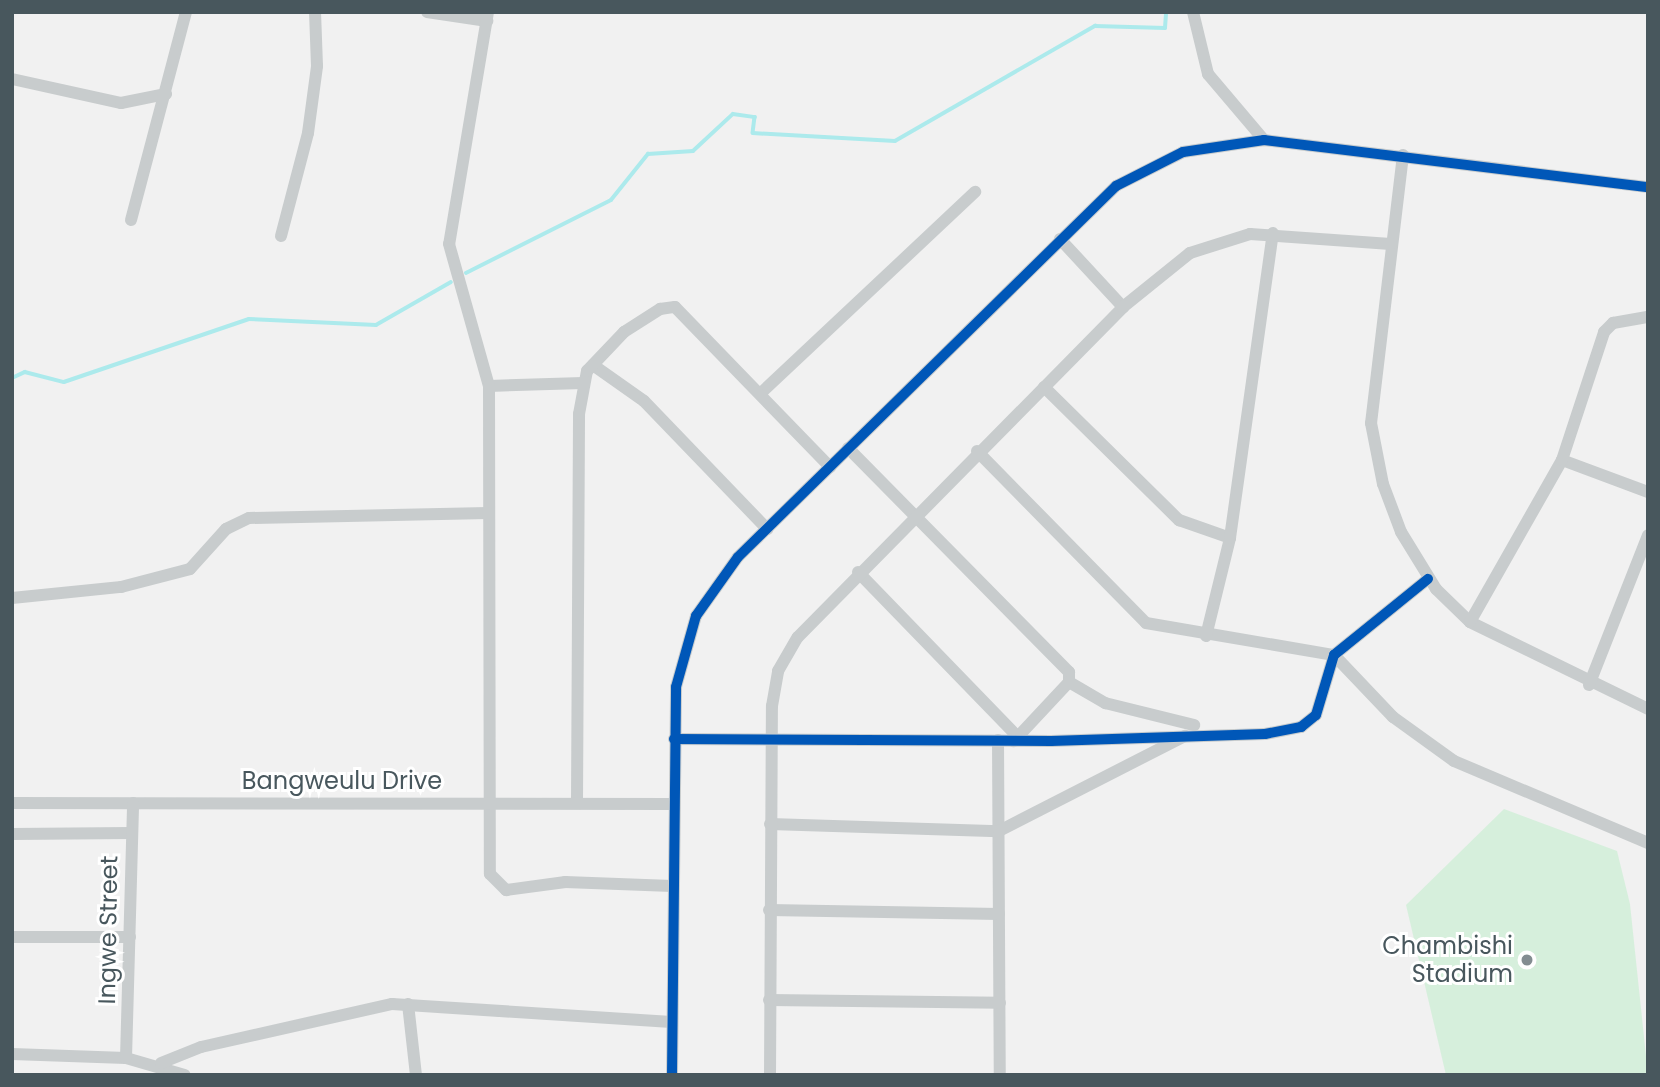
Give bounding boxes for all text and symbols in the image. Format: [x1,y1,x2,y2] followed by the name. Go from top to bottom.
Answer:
[242,767,442,795] street label: Bangweulu Drive
[92,855,124,1005] street label: Ingwe Street
[1382,932,1513,988] place label: Chambishi Stadium
[1519,952,1535,968] marker: Chambishi Stadium

